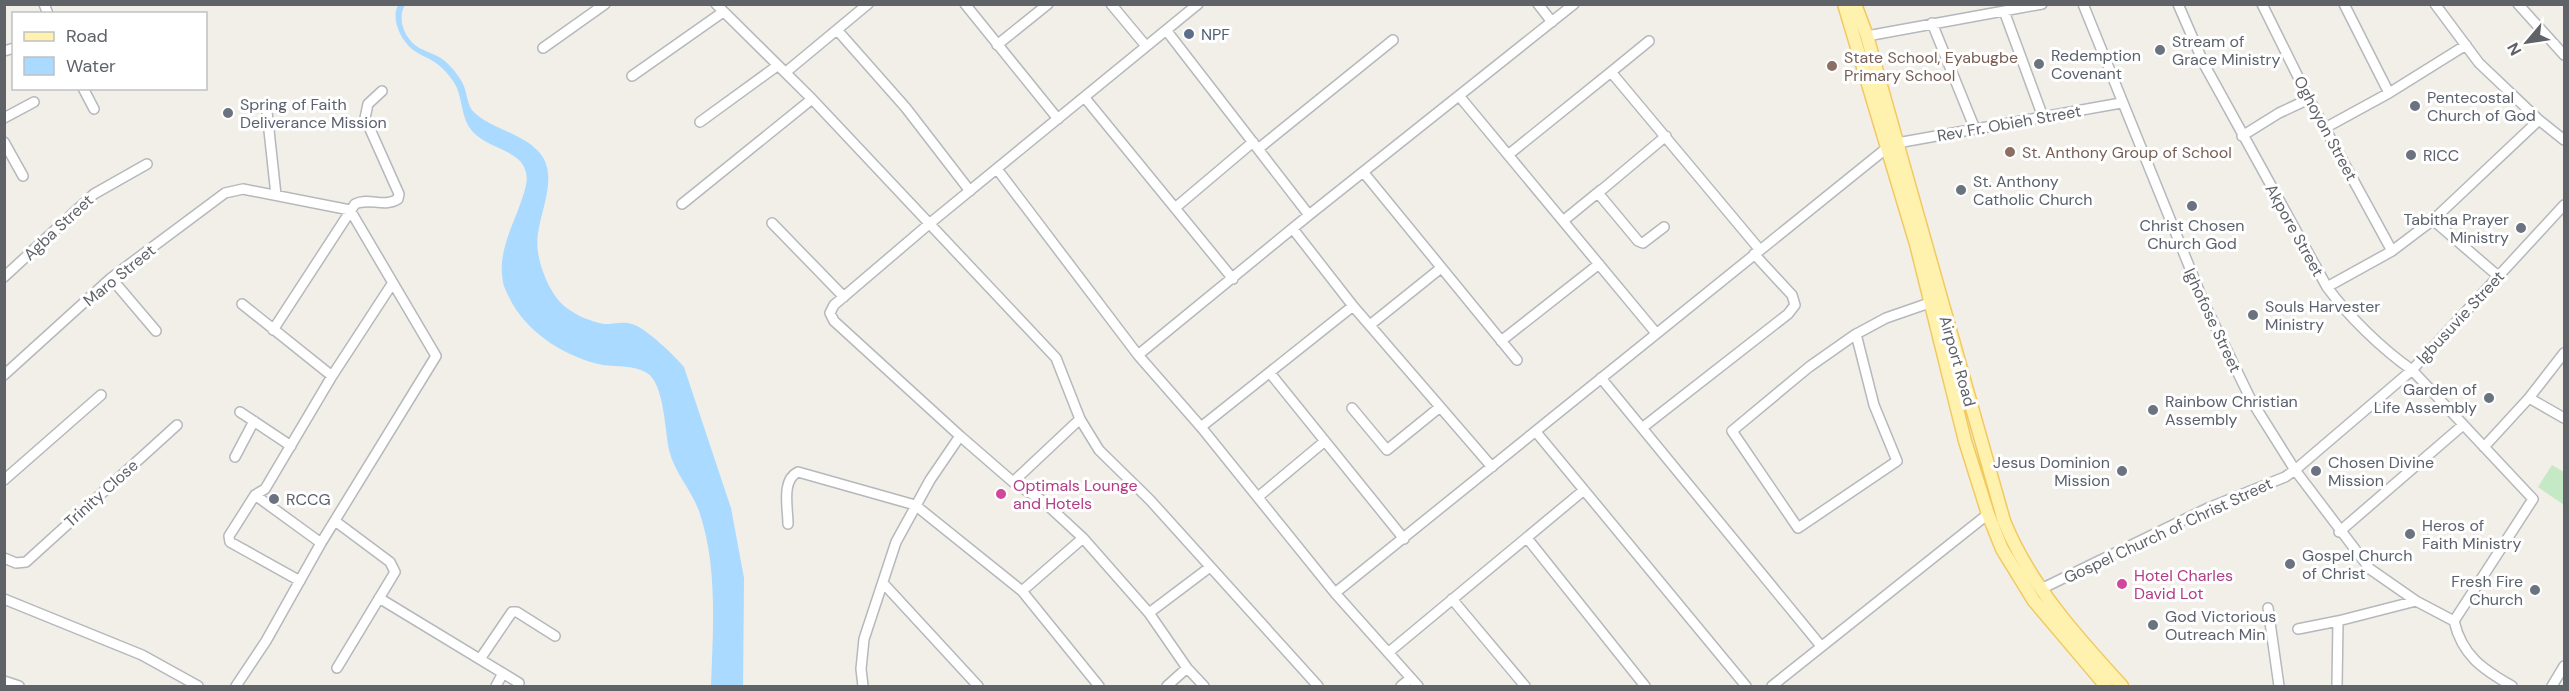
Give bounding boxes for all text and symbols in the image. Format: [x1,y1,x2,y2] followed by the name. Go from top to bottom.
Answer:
[12,12,207,90] legend
[2497,12,2557,72] north arrow
[66,24,108,48] text: Road
[1201,24,1230,45] place label: NPF
[1182,27,1196,41] marker: NPF
[2172,31,2280,70] place label: Stream of Grace Ministry
[2502,39,2526,59] text: N
[2153,43,2167,57] marker: Stream of Grace Ministry
[2051,45,2141,84] place label: Redemption Covenant
[1844,47,2018,86] place label: State School, Eyabugbe Primary School
[66,54,116,78] text: Water
[2032,57,2046,71] marker: Redemption Covenant
[1825,59,1839,73] marker: State School, Eyabugbe Primary School
[2289,72,2362,184] street label: Oghoyon Street
[2427,87,2536,126] place label: Pentecostal Church of God
[240,94,387,133] place label: Spring of Faith Deliverance Mission
[2408,99,2422,113] marker: Pentecostal Church of God
[1935,100,2083,146] street label: Rev Fr. Obieh Street
[221,106,235,120] marker: Spring of Faith Deliverance Mission
[2022,142,2232,163] place label: St. Anthony Group of School
[2003,145,2017,159] marker: St. Anthony Group of School
[2423,145,2459,166] place label: RICC
[2404,148,2418,162] marker: RICC
[1973,171,2093,210] place label: St. Anthony Catholic Church
[2261,180,2329,280] street label: Akpore Street
[1954,183,1968,197] marker: St. Anthony Catholic Church
[19,190,98,265] street label: Agba Street
[2185,199,2199,213] marker: Christ Chosen Church God
[2403,209,2509,248] place label: Tabitha Prayer Ministry
[2139,215,2245,254] place label: Christ Chosen Church God
[2514,221,2528,235] marker: Tabitha Prayer Ministry
[79,240,160,311] street label: Maro Street
[2179,265,2246,376] street label: Ighofose Street
[2412,266,2509,368] street label: Igbusuvie Street
[2265,296,2380,335] place label: Souls Harvester Ministry
[2246,308,2260,322] marker: Souls Harvester Ministry
[1935,313,1981,409] street label: Airport Road
[2374,379,2477,418] place label: Garden of Life Assembly
[2165,391,2298,430] place label: Rainbow Christian Assembly
[2482,391,2496,405] marker: Garden of Life Assembly
[2146,403,2160,417] marker: Rainbow Christian Assembly
[1993,452,2110,491] place label: Jesus Dominion Mission
[2328,452,2434,491] place label: Chosen Divine Mission
[60,455,143,532] street label: Trinity Close
[2115,464,2129,478] marker: Jesus Dominion Mission
[2309,464,2323,478] marker: Chosen Divine Mission
[2061,473,2276,588] street label: Gospel Church of Christ Street
[1013,475,1138,514] place label: Optimals Lounge and Hotels
[994,487,1008,501] marker: Optimals Lounge and Hotels
[286,489,331,510] place label: RCCG
[267,492,281,506] marker: RCCG
[2422,515,2521,554] place label: Heros of Faith Ministry
[2403,527,2417,541] marker: Heros of Faith Ministry
[2302,545,2412,584] place label: Gospel Church of Christ
[2283,557,2297,571] marker: Gospel Church of Christ
[2134,565,2233,604] place label: Hotel Charles David Lot
[2451,571,2523,610] place label: Fresh Fire Church
[2115,577,2129,591] marker: Hotel Charles David Lot
[2528,583,2542,597] marker: Fresh Fire Church
[2165,606,2276,645] place label: God Victorious Outreach Min
[2146,618,2160,632] marker: God Victorious Outreach Min

